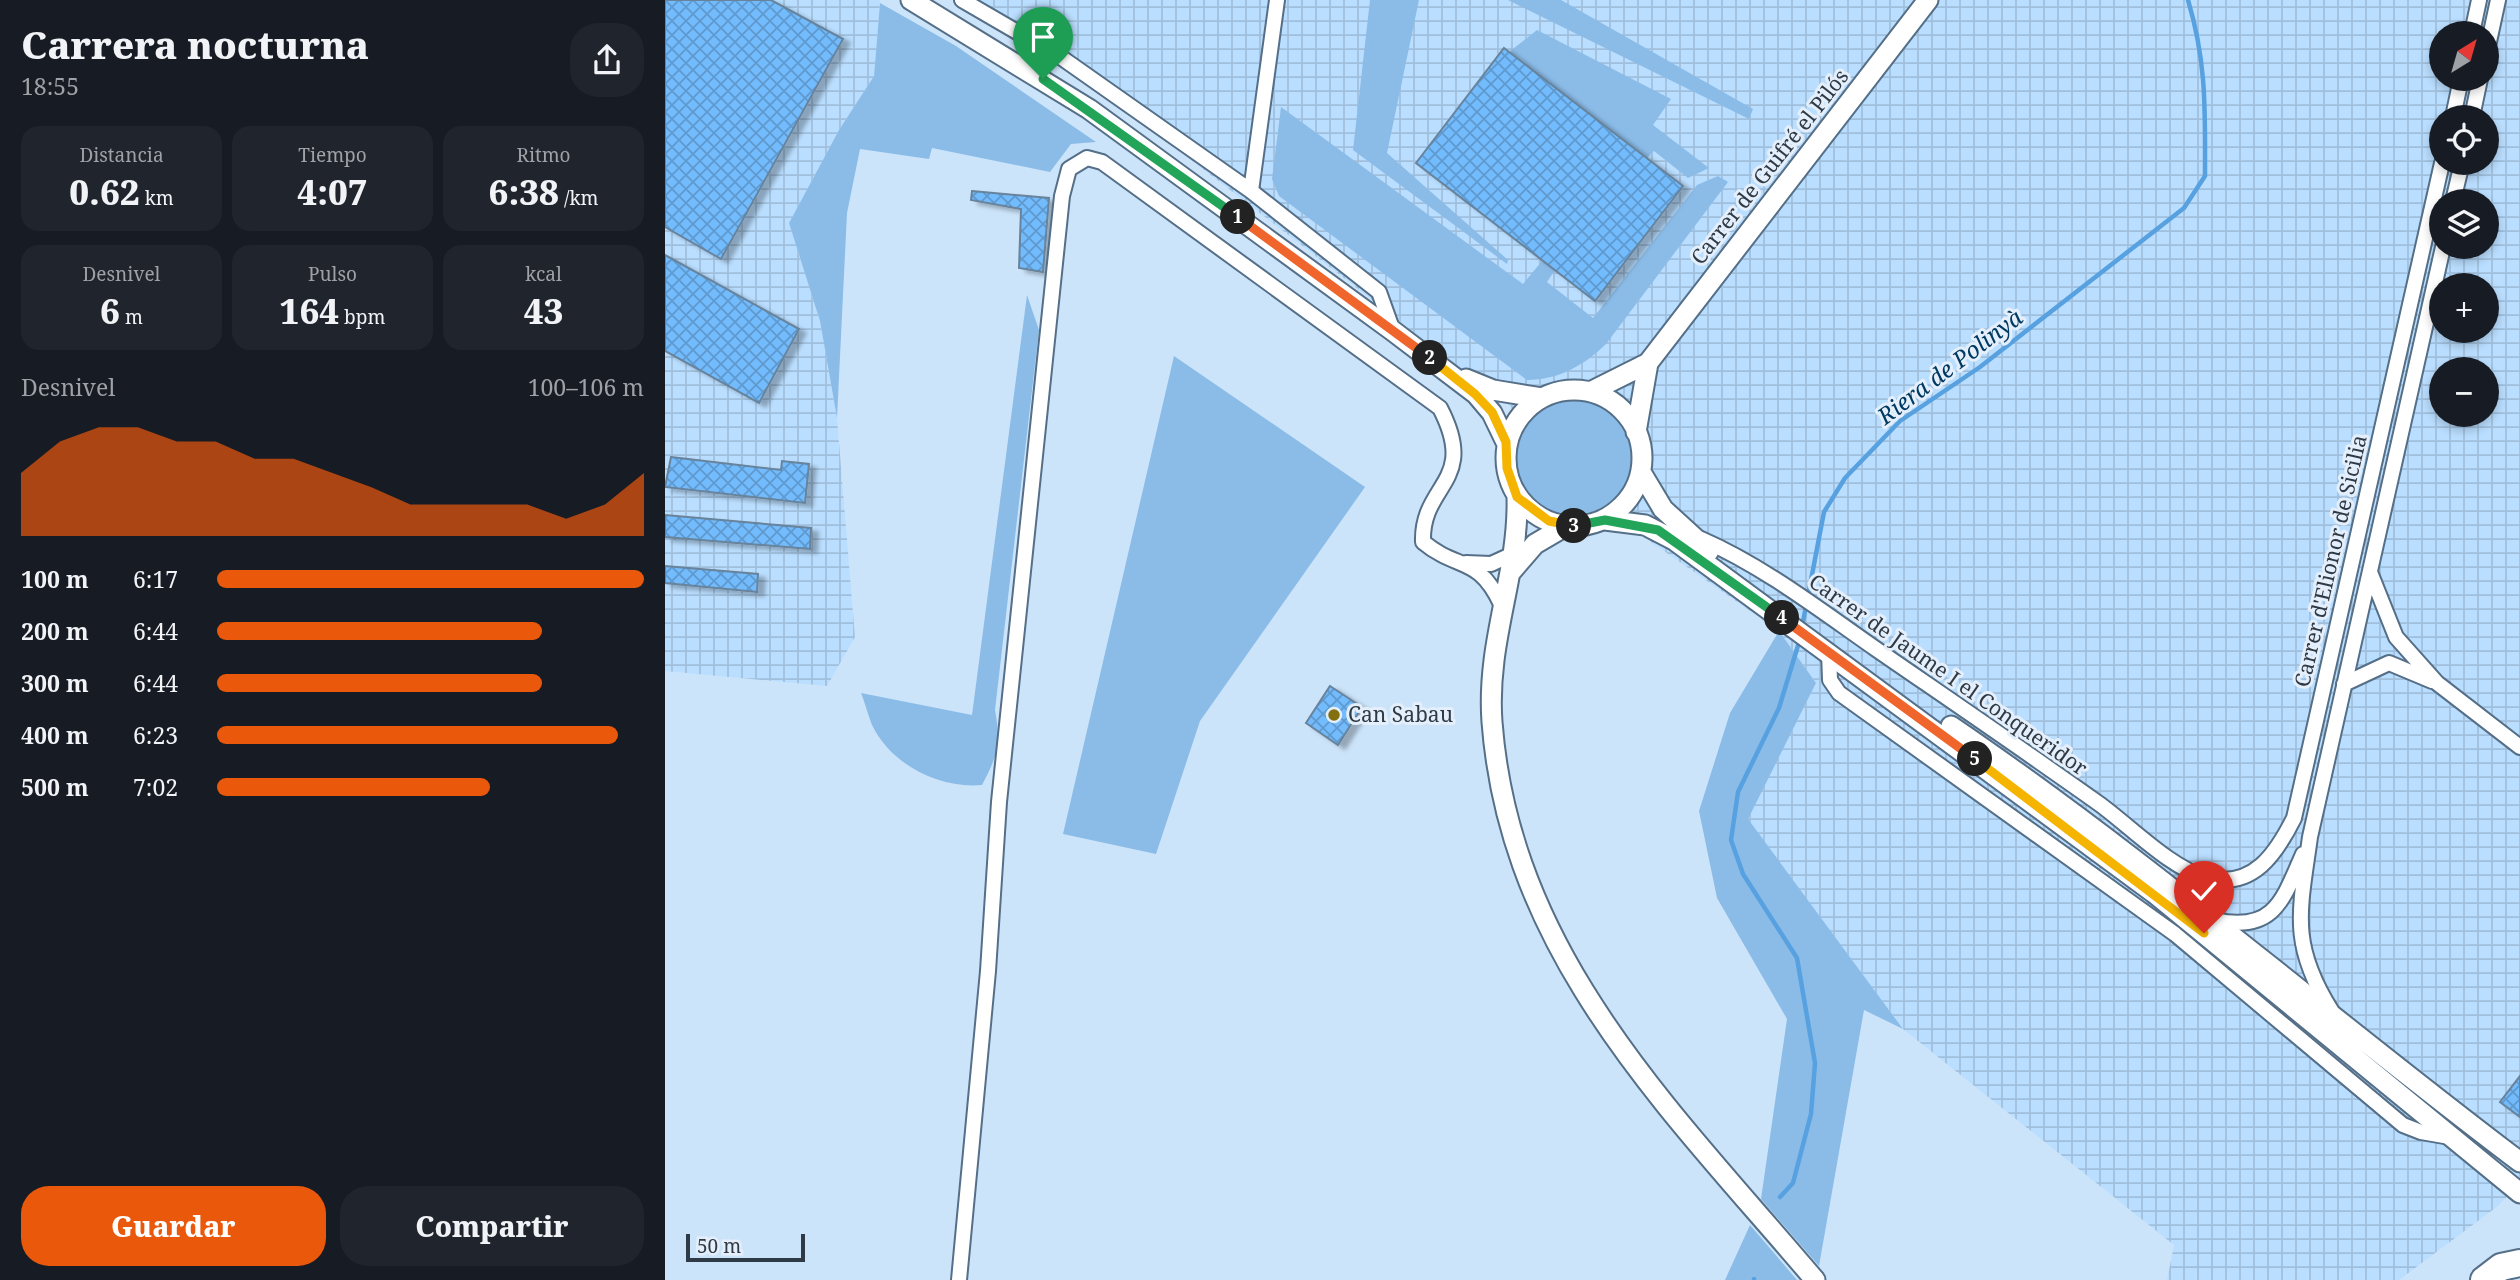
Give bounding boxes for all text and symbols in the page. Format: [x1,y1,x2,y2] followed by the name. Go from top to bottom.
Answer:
[1013,7,1073,79] pin
[21,18,369,70] text: Carrera nocturna
[1024,18,1062,56] icon: arrive
[2429,21,2499,91] north arrow
[2429,21,2499,427] map controls
[570,23,644,97] button: share
[1684,63,1854,270] street label: Carrer de Guifré el Pilós
[21,70,79,102] text: 18:55
[2429,105,2499,175] button: locate
[79,142,164,168] text: Distancia
[298,142,367,168] text: Tiempo
[516,142,571,168] text: Ritmo
[69,168,140,215] text: 0.62
[297,168,368,215] text: 4:07
[489,168,559,215] text: 6:38
[140,185,174,211] text: km
[559,185,598,211] text: /km
[2429,189,2499,259] button: layers
[1221,200,1255,234] pin: 1
[1232,203,1243,229] text: 1
[83,261,160,287] text: Desnivel
[308,261,357,287] text: Pulso
[525,261,562,287] text: kcal
[2429,273,2499,343] button: +
[100,287,120,334] text: 6
[280,287,339,334] text: 164
[524,287,563,334] text: 43
[1869,301,2029,432] water label: Riera de Polinyà
[120,304,143,330] text: m
[339,304,385,330] text: bpm
[1413,340,1447,376] pin: 2
[1424,344,1435,370] text: 2
[2429,357,2499,427] button: −
[21,371,115,403] text: Desnivel
[528,371,644,403] text: 100–106 m
[2287,432,2373,690] street label: Carrer d'Elionor de Sicilia
[1557,508,1591,544] pin: 3
[1568,512,1579,538] text: 3
[21,563,89,595] text: 100 m
[133,563,178,595] text: 6:17
[1804,567,2093,781] street label: Carrer de Jaume I el Conqueridor
[1765,600,1799,636] pin: 4
[1776,604,1787,630] text: 4
[21,615,89,647] text: 200 m
[133,615,178,647] text: 6:44
[21,667,89,699] text: 300 m
[133,667,178,699] text: 6:44
[1348,700,1453,728] place label: Can Sabau
[1326,707,1342,723] marker: Can Sabau
[21,719,89,751] text: 400 m
[133,719,178,751] text: 6:23
[1957,742,1993,776] pin: 5
[1969,745,1980,771] text: 5
[21,771,89,803] text: 500 m
[133,771,178,803] text: 7:02
[2174,861,2234,933] pin
[2185,872,2223,910] icon: check
[21,1186,326,1266] button: Guardar
[340,1186,644,1266] button: Compartir
[686,1231,805,1263] scale bar
[697,1233,741,1259] text: 50 m

